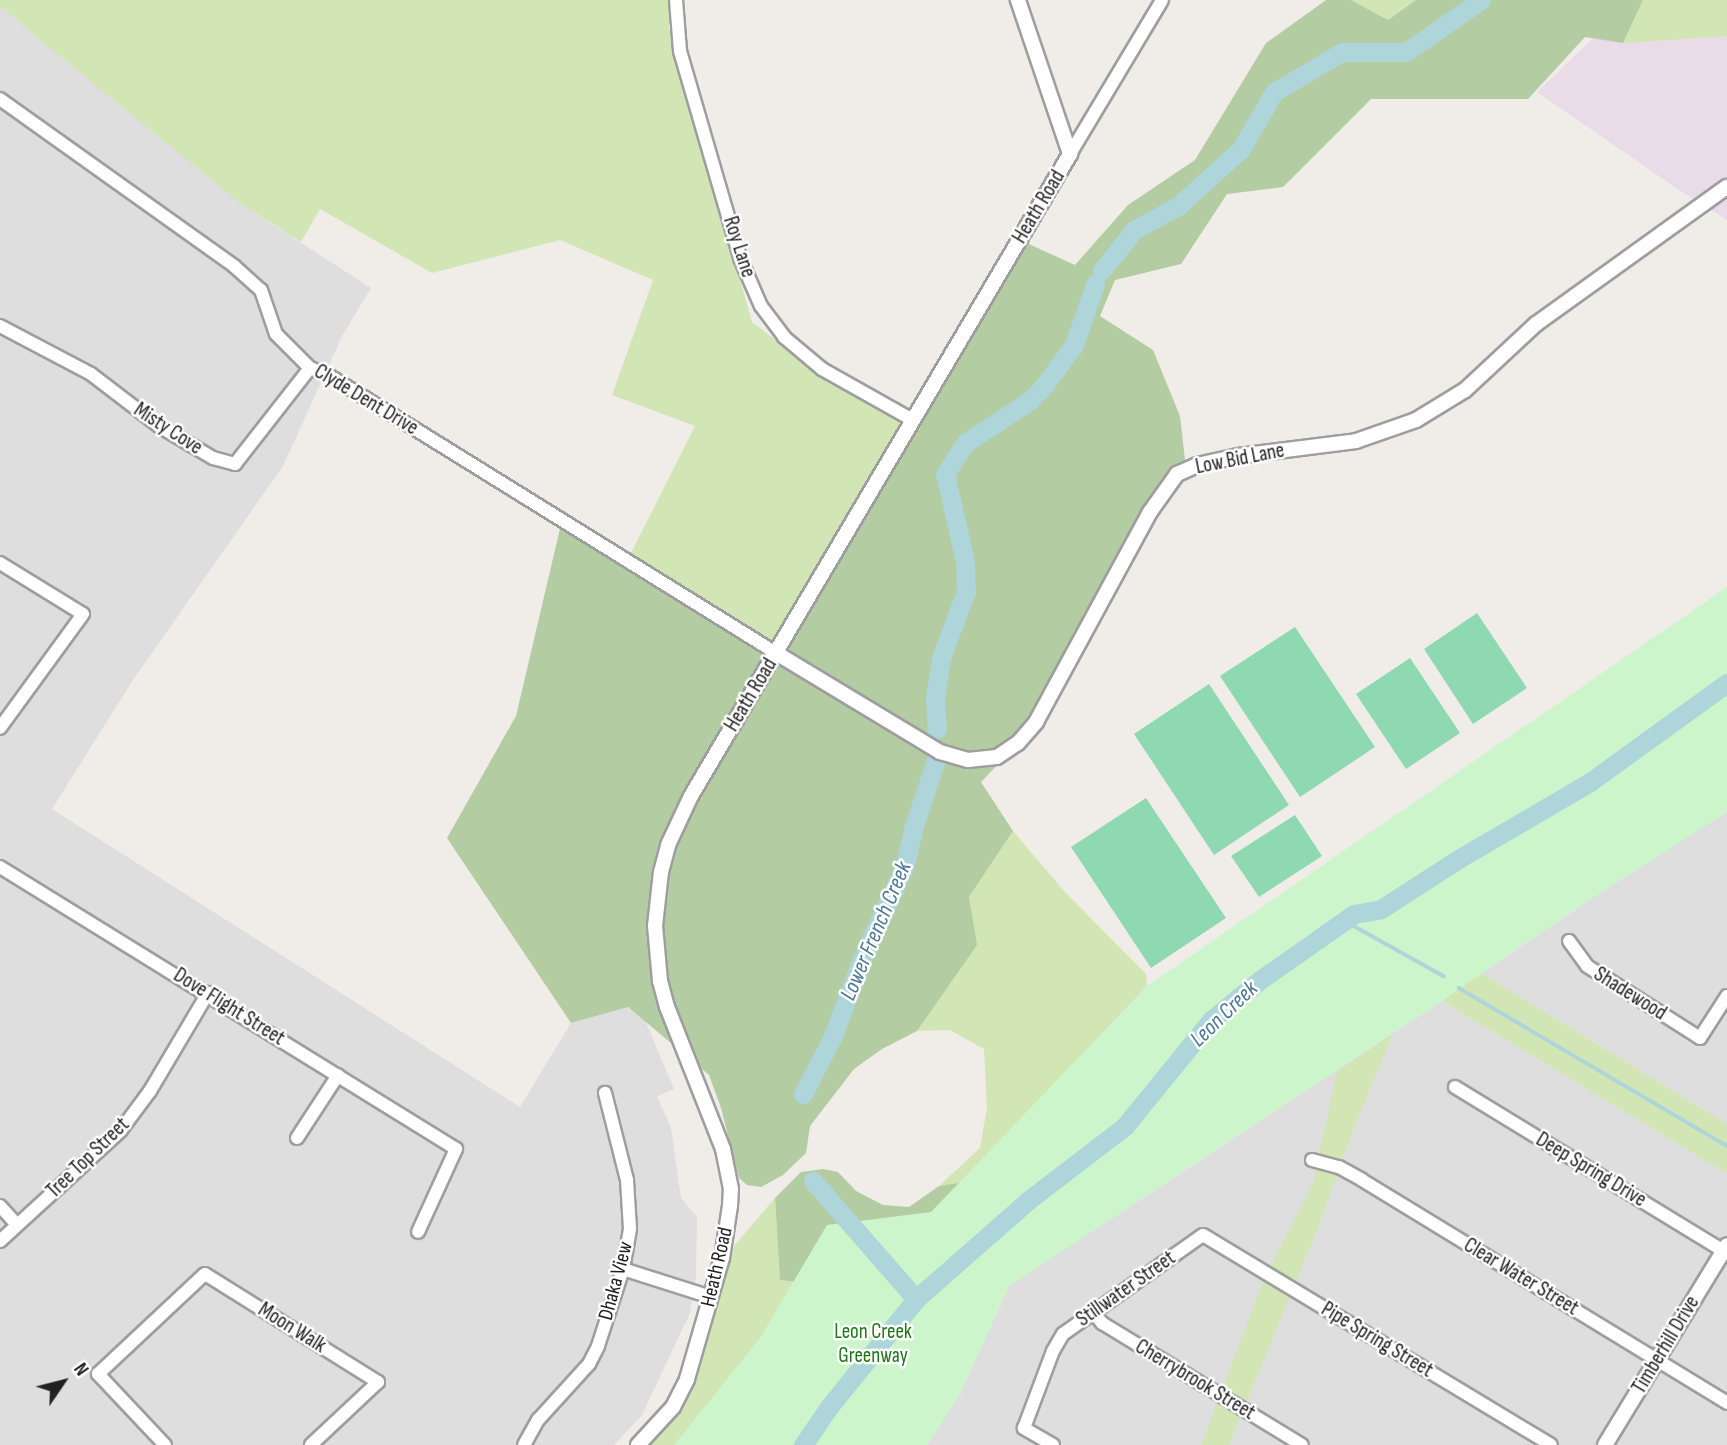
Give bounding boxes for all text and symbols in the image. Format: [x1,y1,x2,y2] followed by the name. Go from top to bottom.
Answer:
[1007,166,1071,248] street label: Heath Road
[717,213,761,281] street label: Roy Lane
[309,359,423,441] street label: Clyde Dent Drive
[129,398,207,460] street label: Misty Cove
[1193,438,1287,480] street label: Low Bid Lane
[719,654,783,736] street label: Heath Road
[834,858,918,1004] water label: Lower French Creek
[1589,962,1671,1026] street label: Shadewood
[169,963,289,1051] street label: Dove Flight Street
[1185,975,1263,1053] water label: Leon Creek
[41,1112,135,1204] street label: Tree Top Street
[1531,1127,1651,1213] street label: Deep Spring Drive
[696,1225,738,1309] street label: Heath Road
[1459,1233,1583,1321] street label: Clear Water Street
[593,1239,639,1323] street label: Dhaka View
[1072,1246,1180,1332] street label: Stillwater Street
[1627,1291,1705,1399] street label: Timberhill Drive
[253,1297,331,1359] street label: Moon Walk
[1317,1297,1437,1383] street label: Pipe Spring Street
[834,1319,912,1369] park label: Leon Creek Greenway
[1130,1334,1260,1426] street label: Cherrybrook Street
[28,1347,98,1417] north arrow
[68,1359,93,1380] text: N

